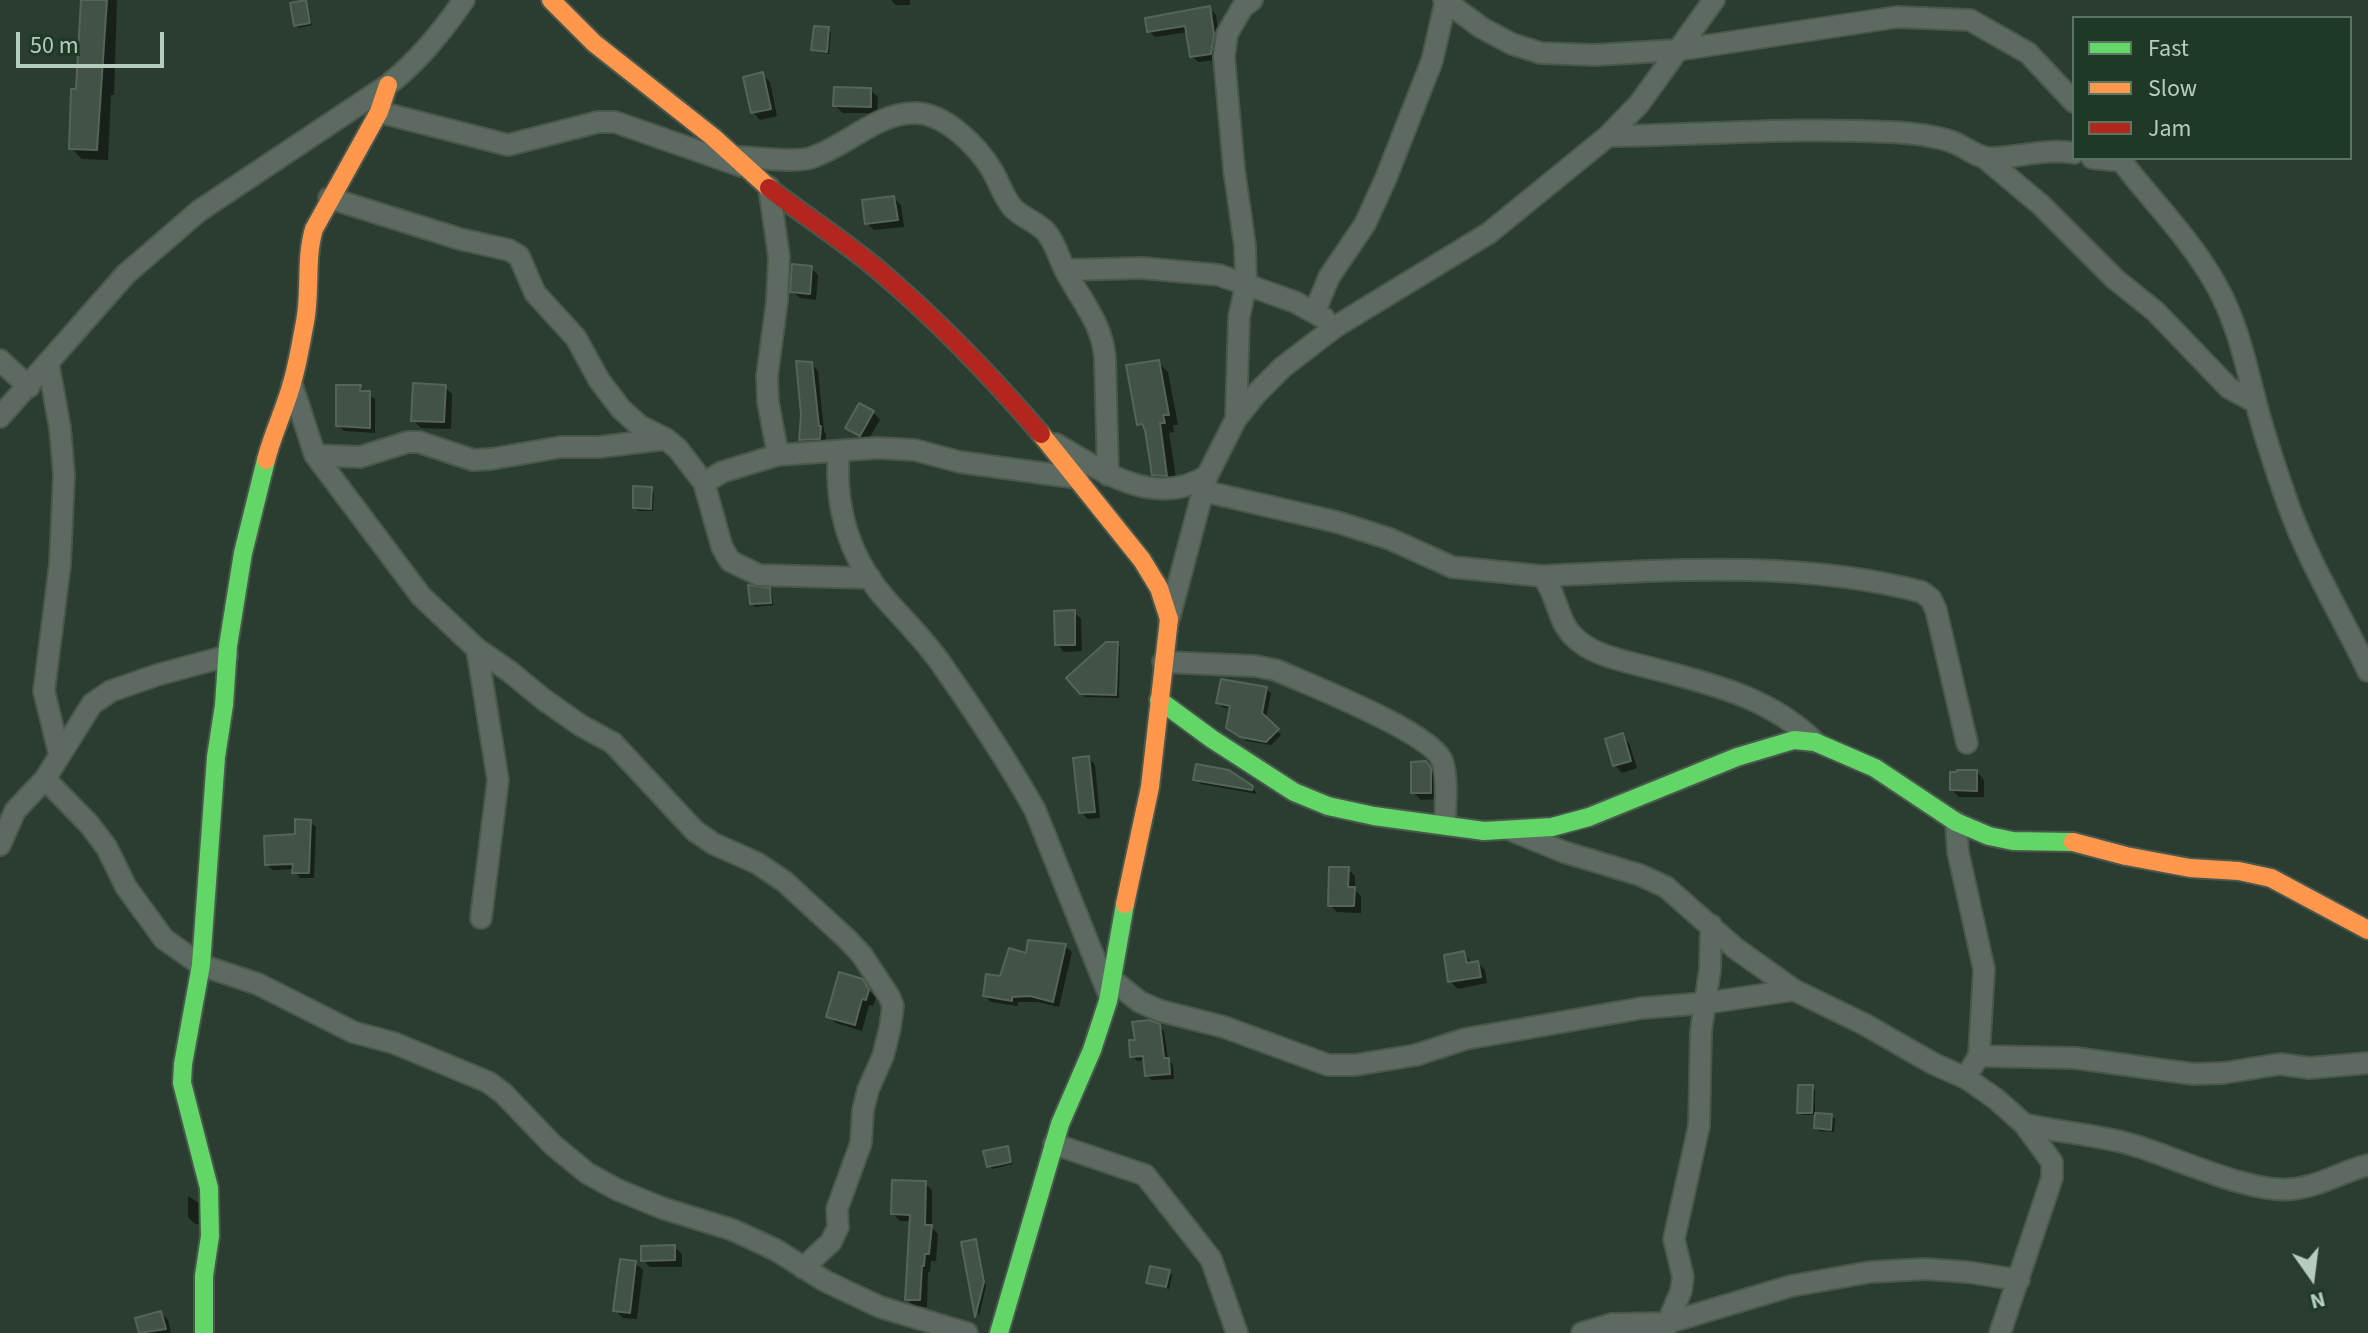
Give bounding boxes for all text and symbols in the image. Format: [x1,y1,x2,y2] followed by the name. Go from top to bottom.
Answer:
[20,16,168,66] scale bar
[2072,16,2352,160] legend
[30,28,79,63] text: 50 m
[2148,31,2189,66] text: Fast
[2148,71,2197,106] text: Slow
[2148,111,2192,146] text: Jam
[2272,1237,2352,1317] north arrow
[2307,1283,2329,1318] text: N

